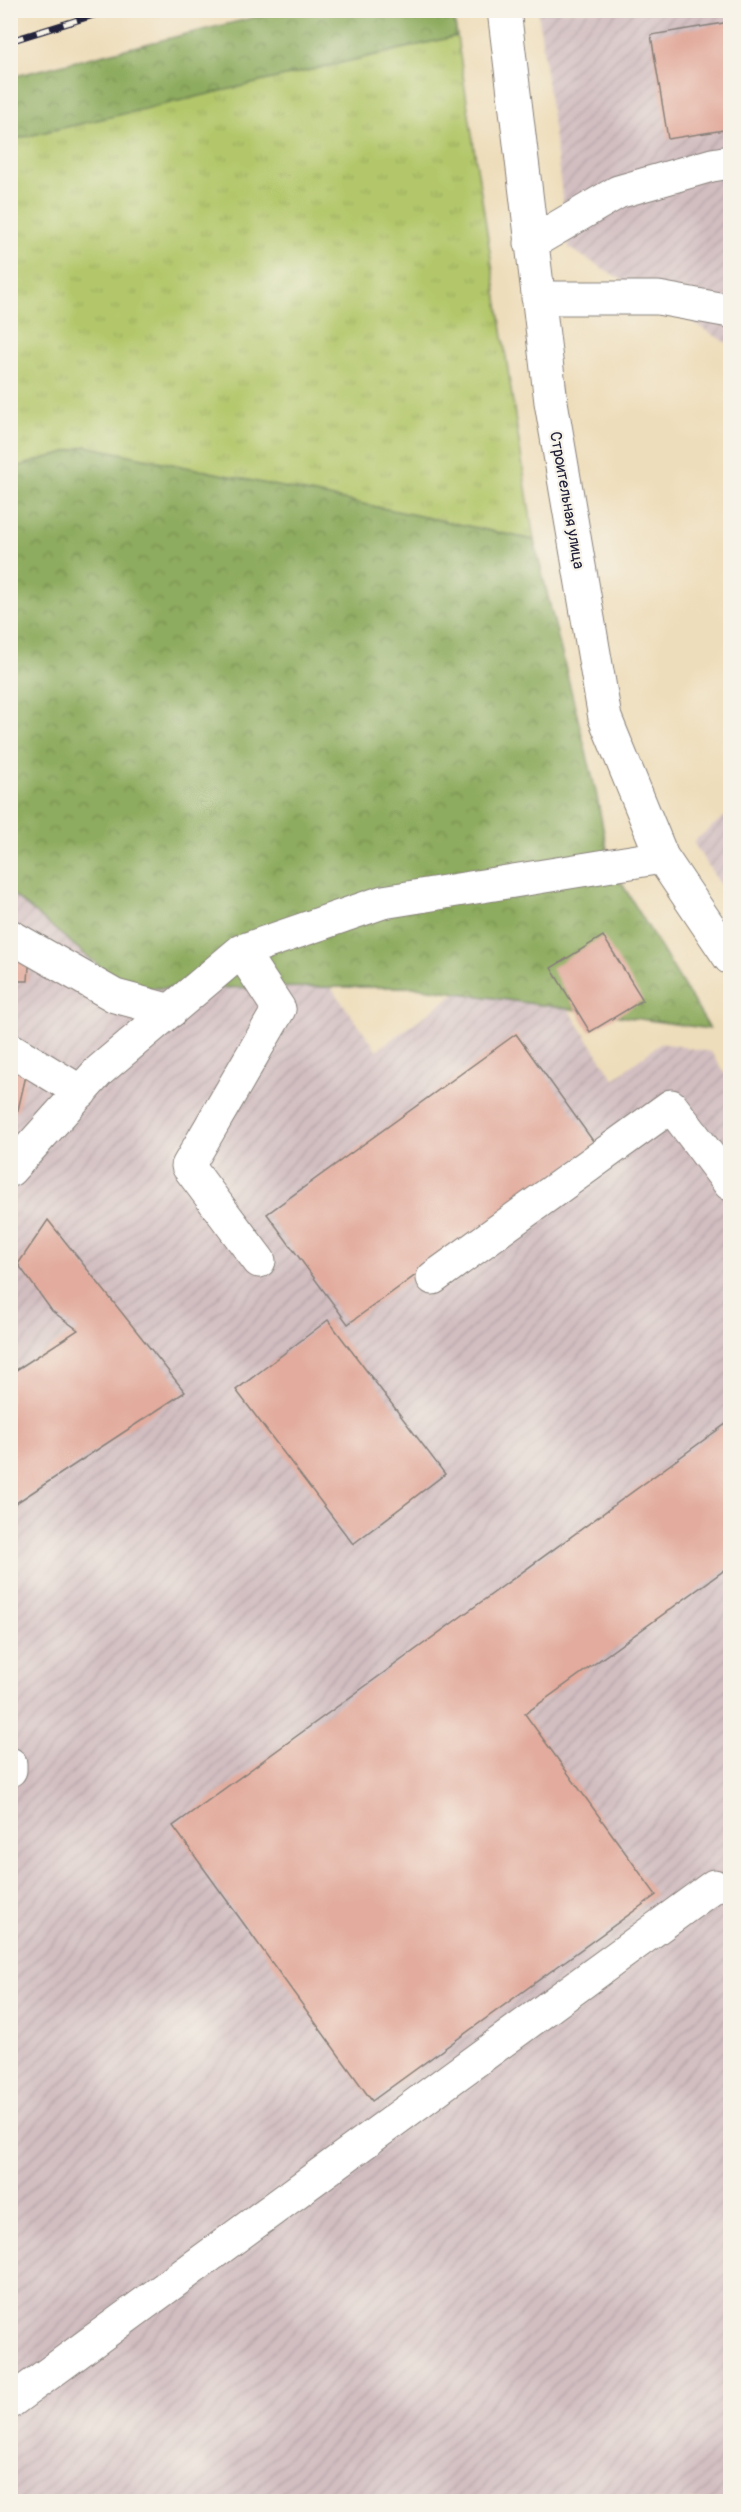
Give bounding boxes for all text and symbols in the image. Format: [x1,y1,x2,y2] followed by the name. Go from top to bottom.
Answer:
[545,430,589,570] street label: Строительная улица

